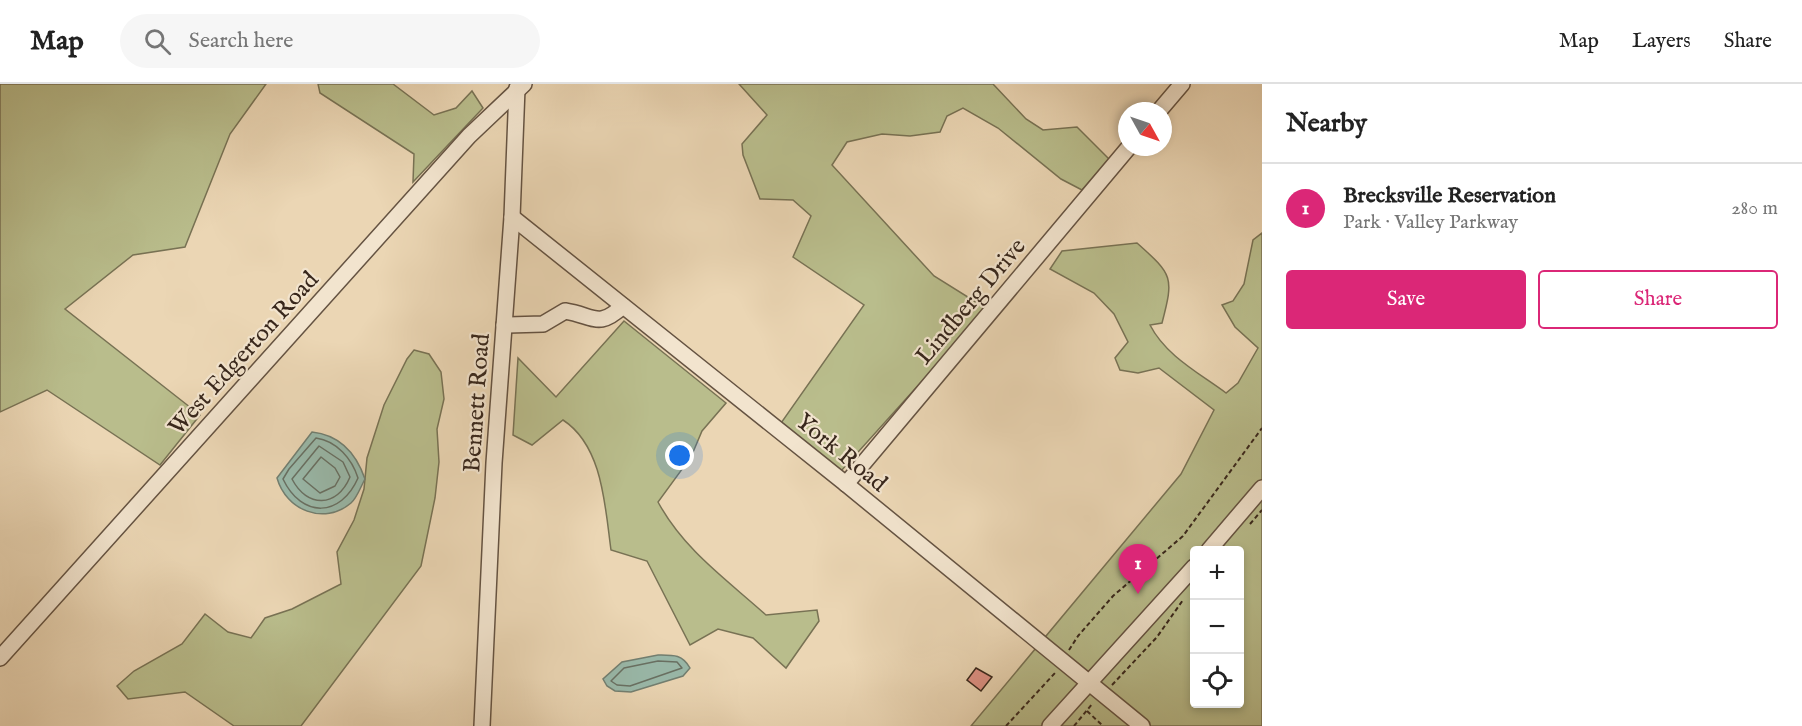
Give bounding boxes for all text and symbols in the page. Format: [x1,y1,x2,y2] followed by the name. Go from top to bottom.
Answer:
[120,14,540,68] search box
[30,24,84,59] text: Map
[141,25,174,58] icon: search
[189,27,293,55] text: Search here
[1559,28,1599,55] text: Map
[1632,28,1691,55] text: Layers
[1724,28,1772,55] text: Share
[1118,102,1172,156] north arrow
[1286,107,1367,140] text: Nearby
[1343,182,1556,210] text: Brecksville Reservation
[1302,196,1309,221] text: 1
[1731,196,1778,221] text: 280 m
[1343,210,1518,235] text: Park · Valley Parkway
[909,232,1033,372] street label: Lindberg Drive
[162,265,326,442] street label: West Edgerton Road
[1286,270,1526,329] button: Save
[1538,270,1778,329] button: Share
[457,332,498,474] street label: Bennett Road
[789,407,893,500] street label: York Road
[665,441,694,470] your location
[1118,544,1158,594] pin: 1
[1190,546,1244,708] map controls
[1190,546,1244,600] button: +
[1190,600,1244,654] button: −
[1190,654,1244,708] button: locate

